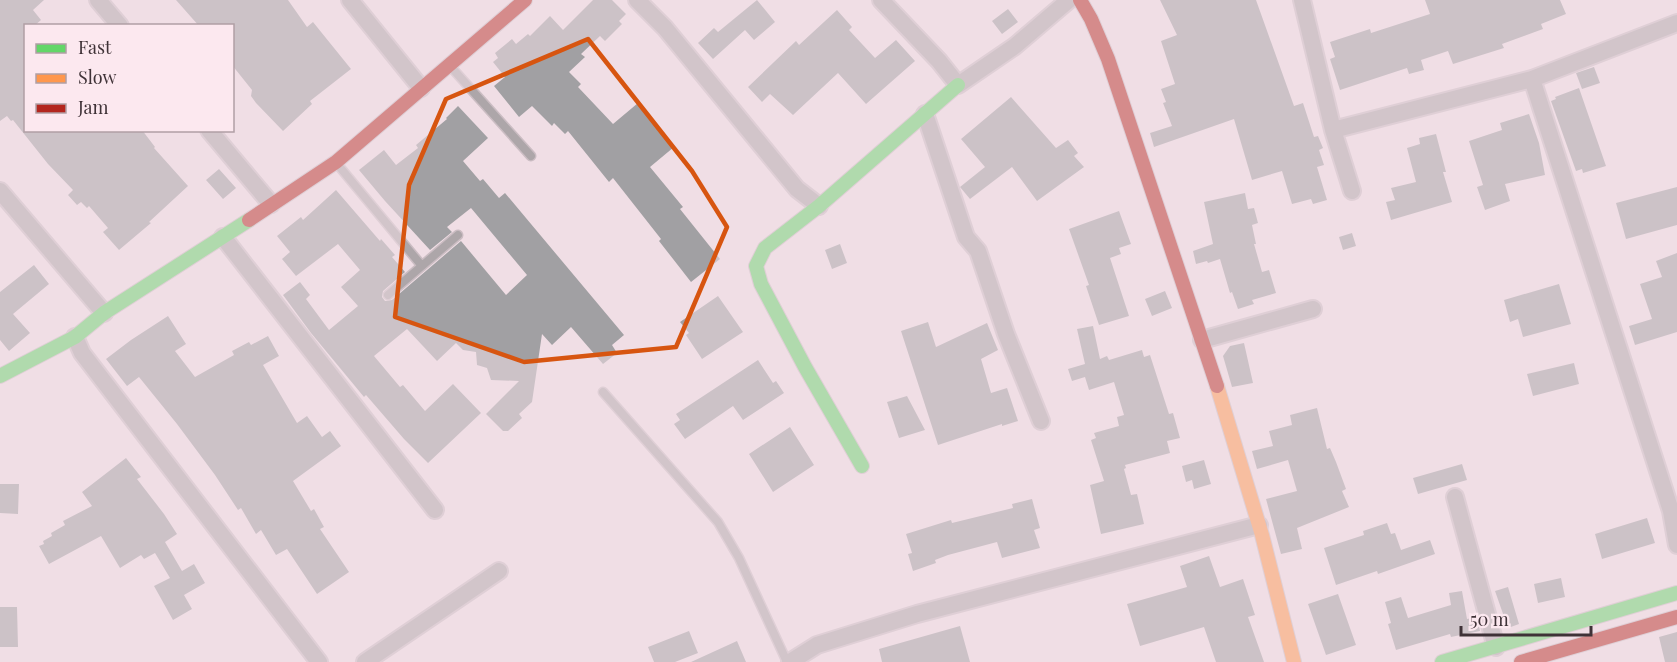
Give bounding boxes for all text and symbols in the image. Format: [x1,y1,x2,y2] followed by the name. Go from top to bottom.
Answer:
[24,24,234,132] legend
[78,35,112,59] text: Fast
[78,65,116,89] text: Slow
[77,95,108,119] text: Jam
[1461,599,1592,637] scale bar
[1470,607,1509,631] text: 50 m

